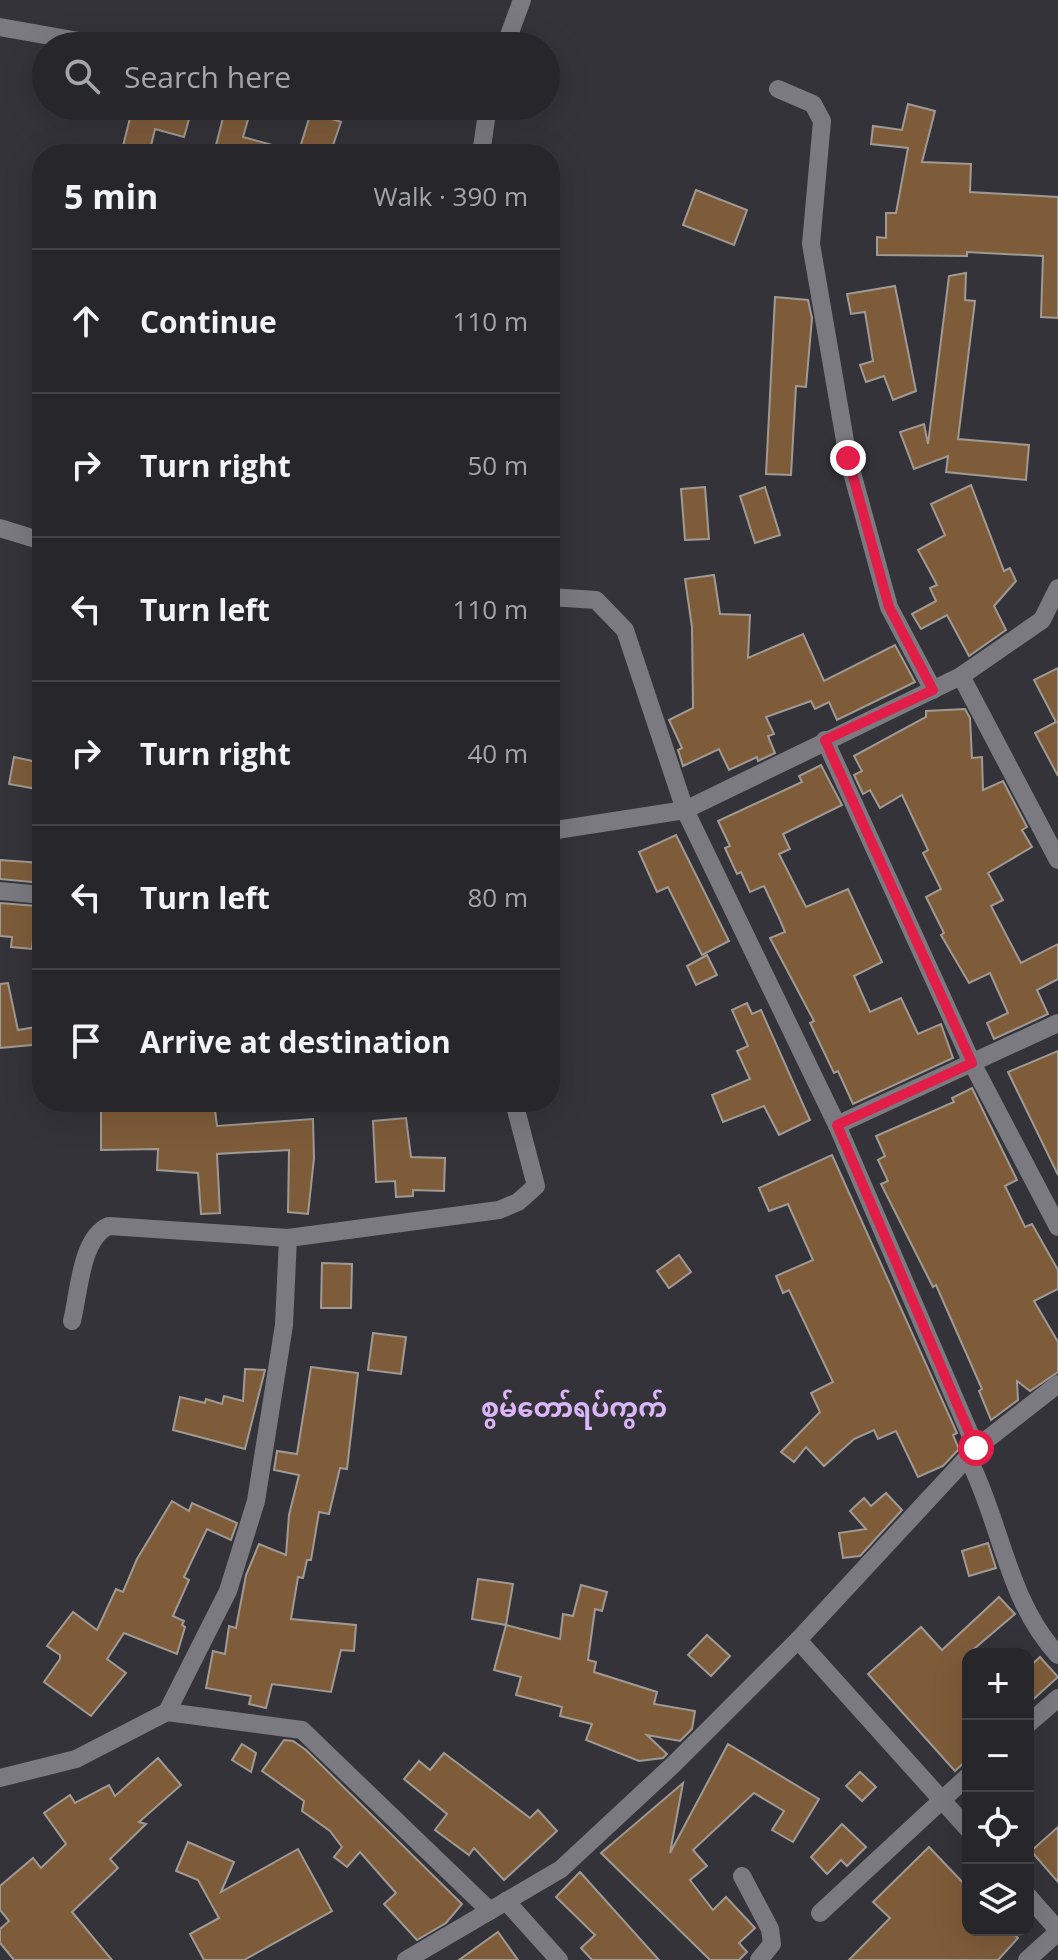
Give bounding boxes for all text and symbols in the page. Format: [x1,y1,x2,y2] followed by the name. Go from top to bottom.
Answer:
[32,32,560,120] search box
[60,54,104,98] icon: search
[124,56,291,97] text: Search here
[64,173,158,219] text: 5 min
[374,178,528,214] text: Walk · 390 m
[64,299,108,343] icon: ahead
[140,301,277,342] text: Continue
[453,303,528,339] text: 110 m
[830,440,866,476] route end
[64,443,108,487] icon: right
[140,445,291,486] text: Turn right
[467,447,528,483] text: 50 m
[64,587,108,631] icon: left
[140,589,270,630] text: Turn left
[453,591,528,627] text: 110 m
[64,731,108,775] icon: right
[140,733,291,774] text: Turn right
[467,735,528,771] text: 40 m
[64,875,108,919] icon: left
[140,877,270,918] text: Turn left
[467,879,528,915] text: 80 m
[64,1019,108,1063] icon: arrive
[140,1021,451,1062] text: Arrive at destination
[481,1389,667,1430] district label: စွမ်တော်ရပ်ကွက်
[958,1430,994,1466] route start
[962,1648,1034,1936] map controls
[962,1648,1034,1720] button: +
[962,1720,1034,1792] button: −
[962,1792,1034,1864] button: locate
[962,1864,1034,1936] button: layers

